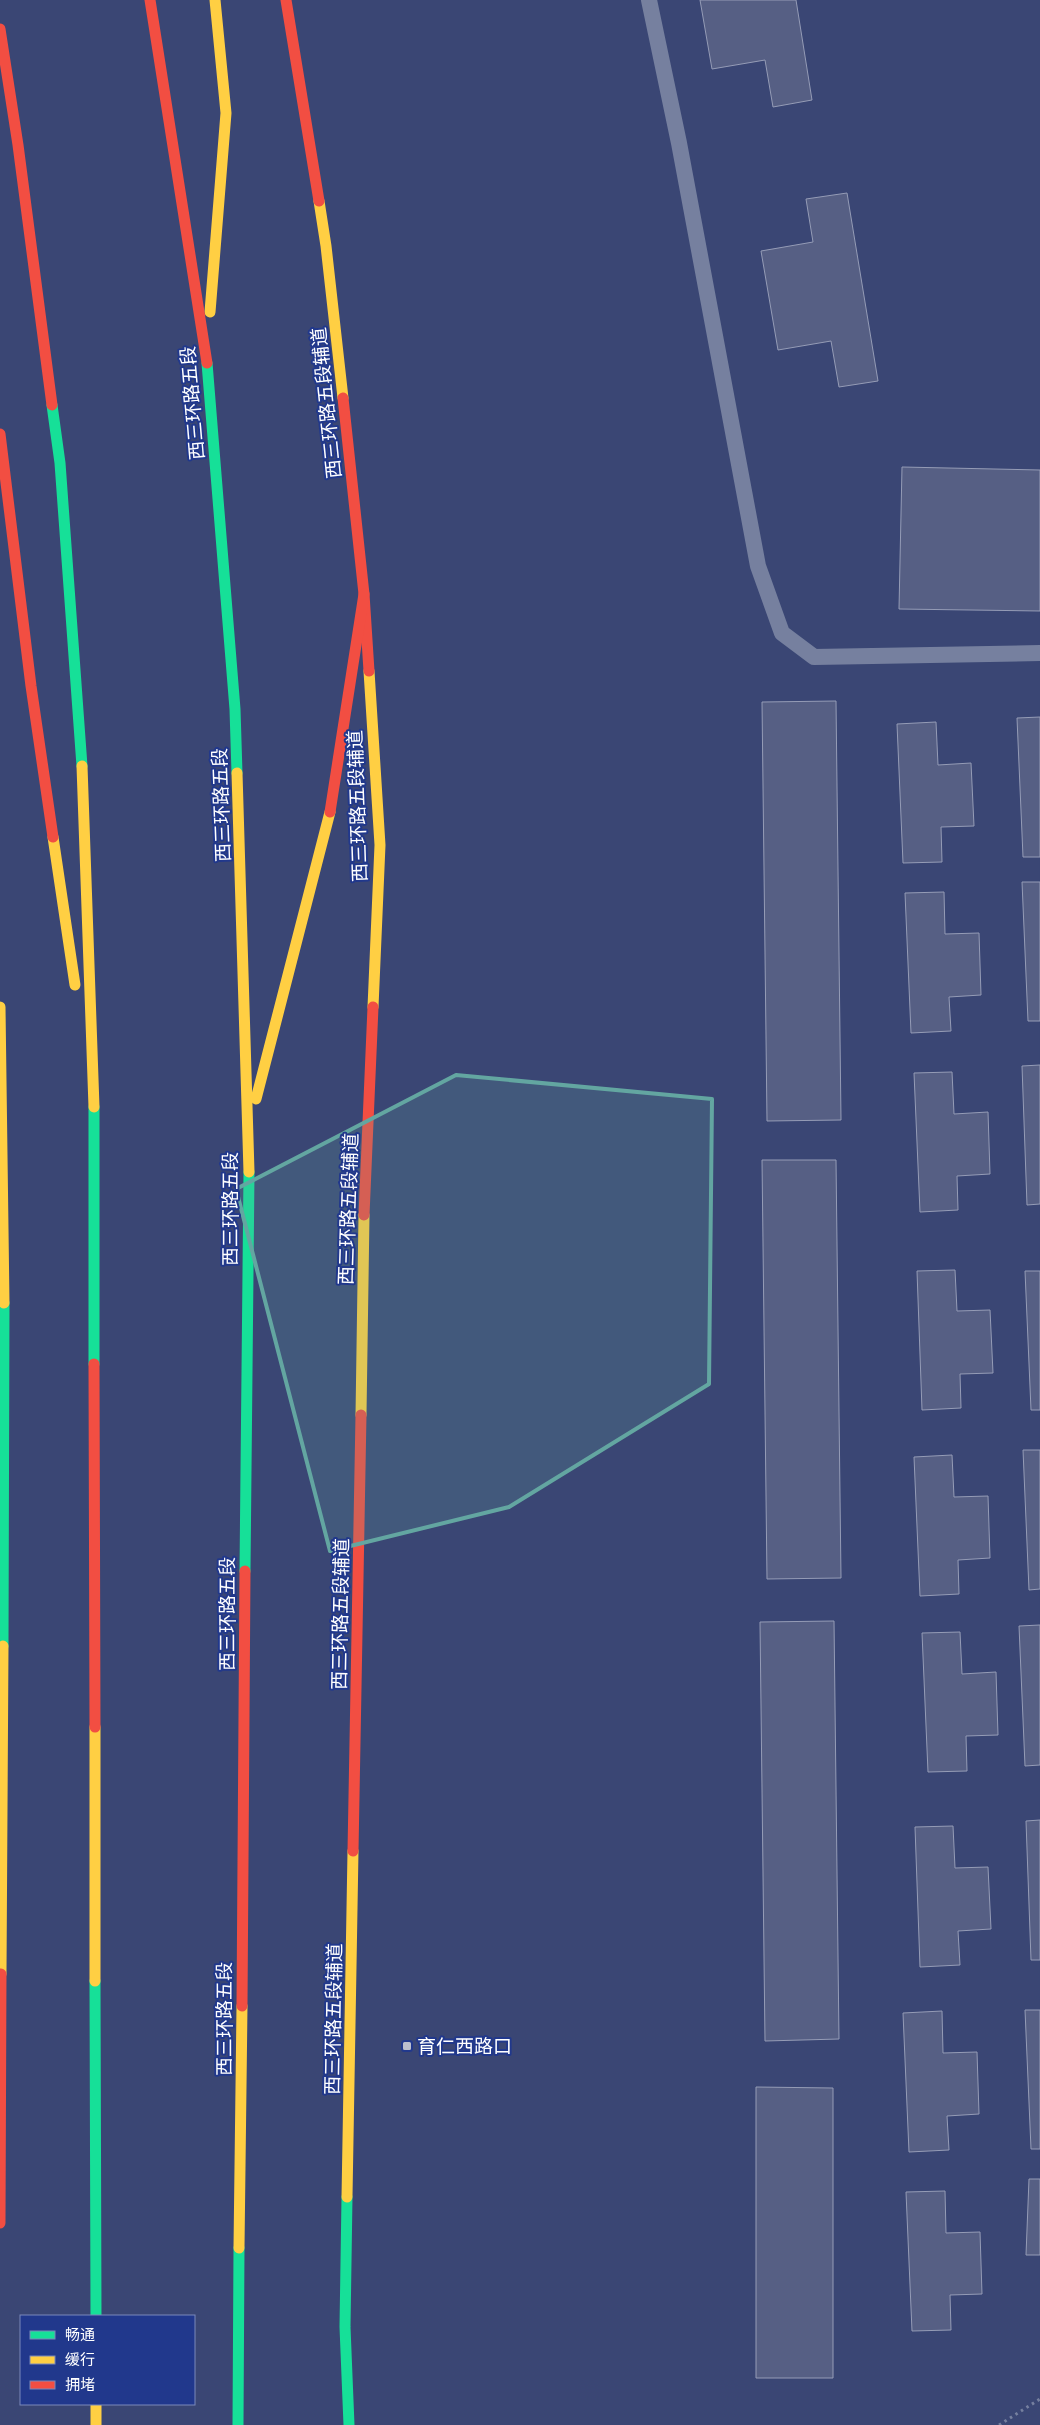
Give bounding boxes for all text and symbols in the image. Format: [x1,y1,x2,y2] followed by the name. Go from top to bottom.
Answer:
[306,326,345,480] street label: 西三环路五段辅道
[175,345,208,461] street label: 西三环路五段
[342,730,371,882] street label: 西三环路五段辅道
[207,748,234,862] street label: 西三环路五段
[333,1133,362,1285] street label: 西三环路五段辅道
[218,1152,241,1266] street label: 西三环路五段
[327,1538,352,1690] street label: 西三环路五段辅道
[215,1557,238,1671] street label: 西三环路五段
[320,1943,345,2095] street label: 西三环路五段辅道
[212,1962,235,2076] street label: 西三环路五段
[417,2034,512,2057] place label: 育仁西路口
[401,2040,413,2052] marker: 育仁西路口
[20,2315,195,2405] legend
[65,2325,95,2343] text: 畅通
[65,2350,95,2368] text: 缓行
[65,2375,95,2393] text: 拥堵

